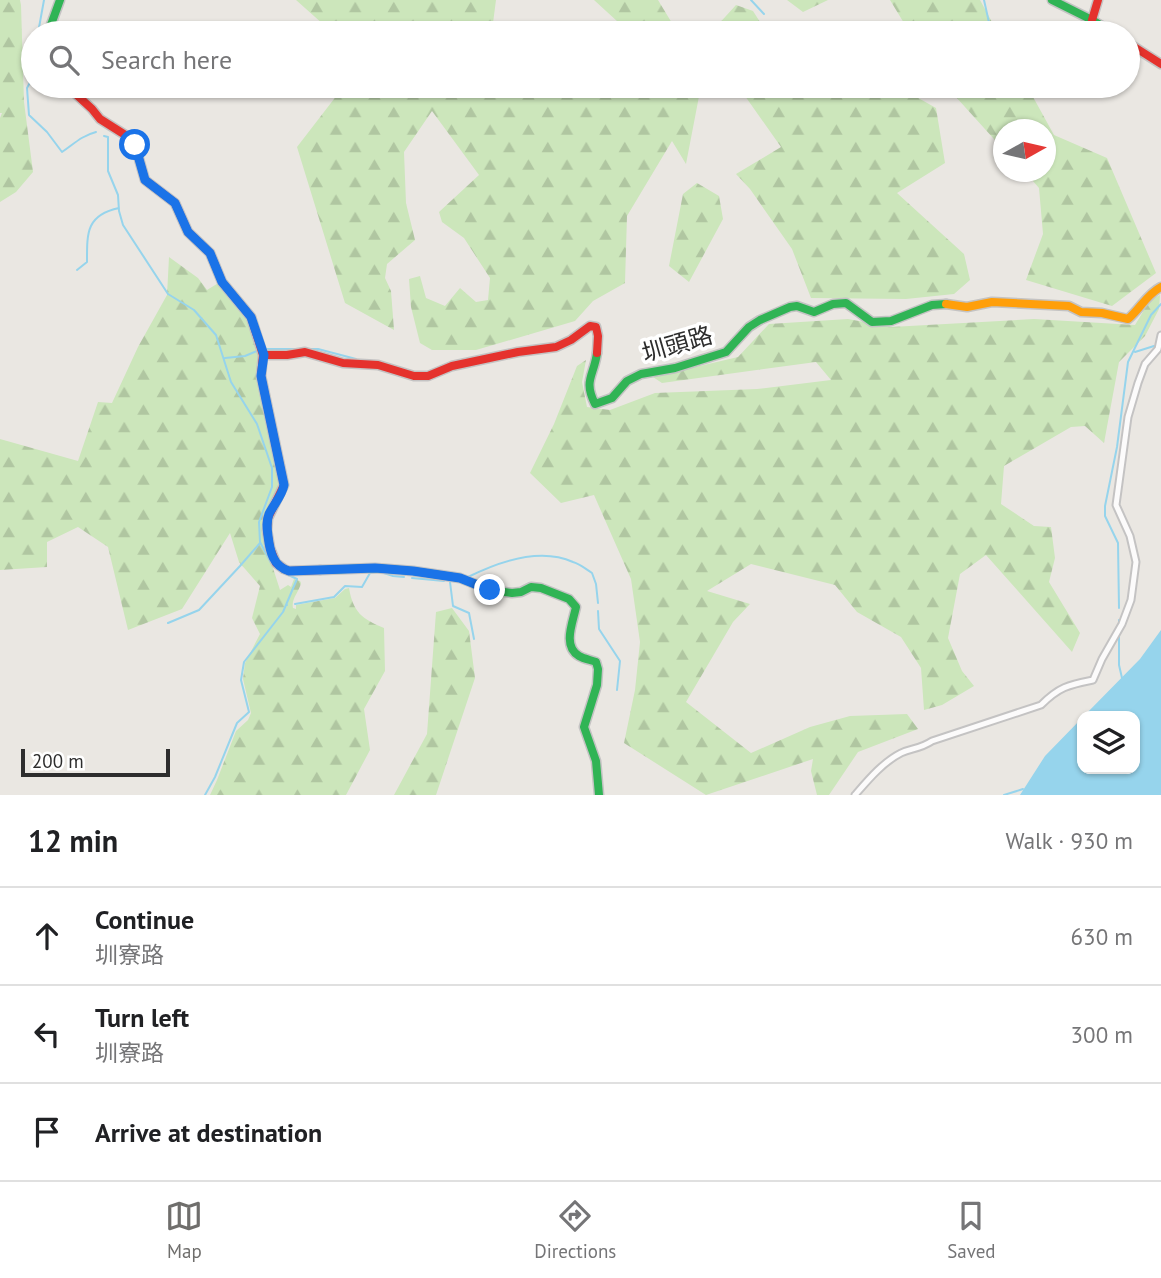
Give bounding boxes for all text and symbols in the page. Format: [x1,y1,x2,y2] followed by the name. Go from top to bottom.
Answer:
[21,21,1140,98] search box
[45,41,83,79] icon: search
[101,43,232,76] text: Search here
[993,119,1056,182] north arrow
[119,129,150,160] route start
[638,319,716,369] street label: 圳頭路
[474,574,505,605] route end
[1077,711,1140,774] map controls
[1077,711,1140,774] button: layers
[21,746,170,778] scale bar
[32,749,84,773] text: 200 m
[28,821,118,860] text: 12 min
[1006,826,1133,855] text: Walk · 930 m
[95,903,194,936] text: Continue
[28,917,66,955] icon: ahead
[1071,922,1133,951] text: 630 m
[95,940,164,969] text: 圳寮路
[95,1001,189,1034] text: Turn left
[28,1015,66,1053] icon: left
[1071,1020,1133,1049] text: 300 m
[95,1038,164,1067] text: 圳寮路
[28,1113,66,1151] icon: arrive
[95,1116,322,1149] text: Arrive at destination
[165,1197,203,1263] tab: Map
[534,1197,616,1263] tab: Directions
[947,1197,996,1263] tab: Saved

